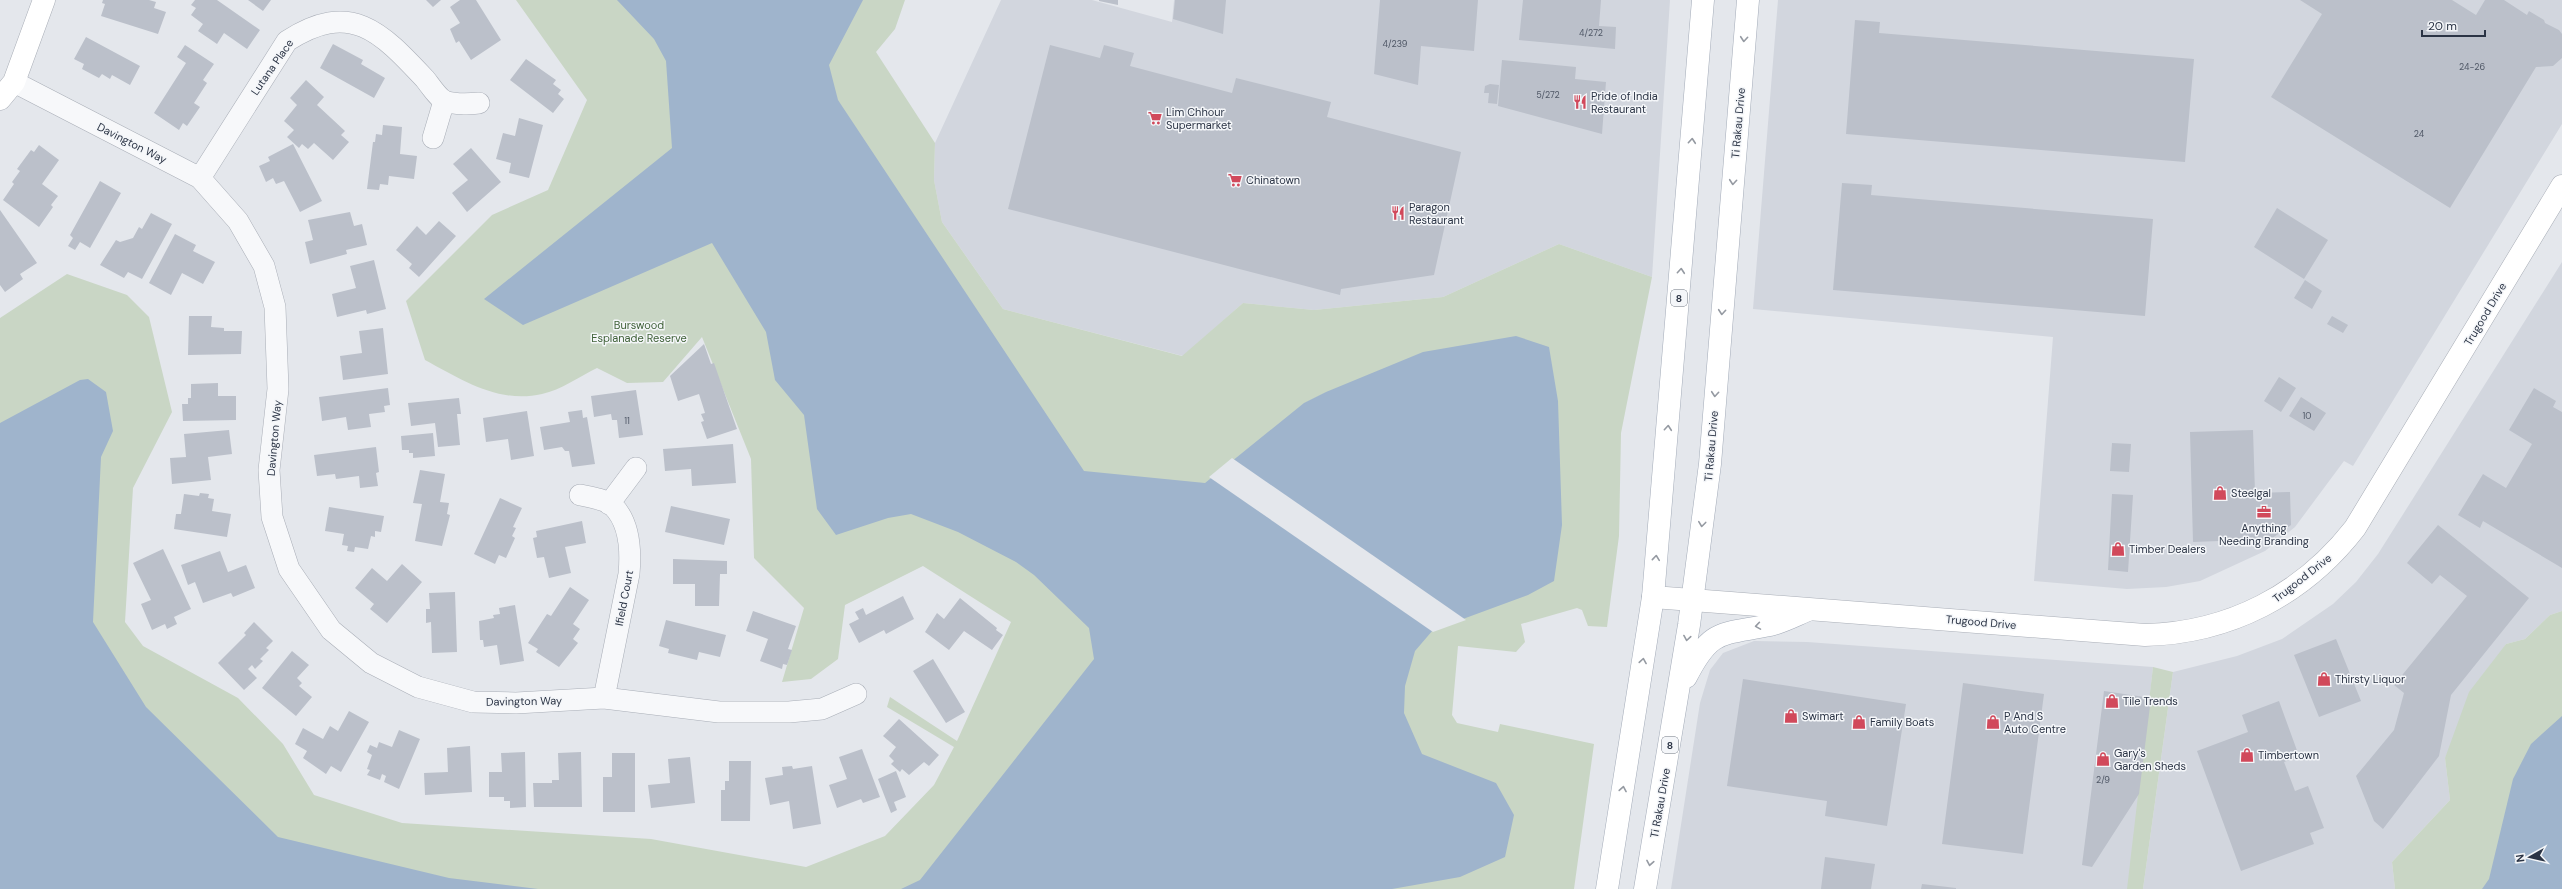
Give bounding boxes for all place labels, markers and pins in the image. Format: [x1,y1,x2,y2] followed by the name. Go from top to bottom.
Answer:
[1591,89,1658,116] place label: Pride of India Restaurant
[1572,94,1588,110] restaurant icon: Pride of India Restaurant
[1166,105,1231,132] place label: Lim Chhour Supermarket
[1147,110,1163,126] supermarket icon: Lim Chhour Supermarket
[1227,172,1243,188] supermarket icon: Chinatown
[1246,173,1300,187] place label: Chinatown
[1409,200,1464,227] place label: Paragon Restaurant
[1390,205,1406,221] restaurant icon: Paragon Restaurant
[2212,485,2228,501] shop icon: Steelgal
[2231,486,2271,500] place label: Steelgal
[2256,504,2272,520] office icon: Anything Needing Branding
[2219,521,2309,548] place label: Anything Needing Branding
[2110,541,2126,557] shop icon: Timber Dealers
[2129,542,2206,556] place label: Timber Dealers
[2316,671,2332,687] shop icon: Thirsty Liquor
[2335,672,2405,686] place label: Thirsty Liquor
[2104,693,2120,709] shop icon: Tile Trends
[2123,694,2178,708] place label: Tile Trends
[1783,708,1799,724] shop icon: Swimart
[1802,709,1844,723] place label: Swimart
[2004,709,2066,736] place label: P And S Auto Centre
[1851,714,1867,730] shop icon: Family Boats
[1985,714,2001,730] shop icon: P And S Auto Centre
[1870,715,1934,729] place label: Family Boats
[2114,746,2186,773] place label: Gary's Garden Sheds
[2239,747,2255,763] shop icon: Timbertown
[2258,748,2319,762] place label: Timbertown
[2095,751,2111,767] shop icon: Gary's Garden Sheds

